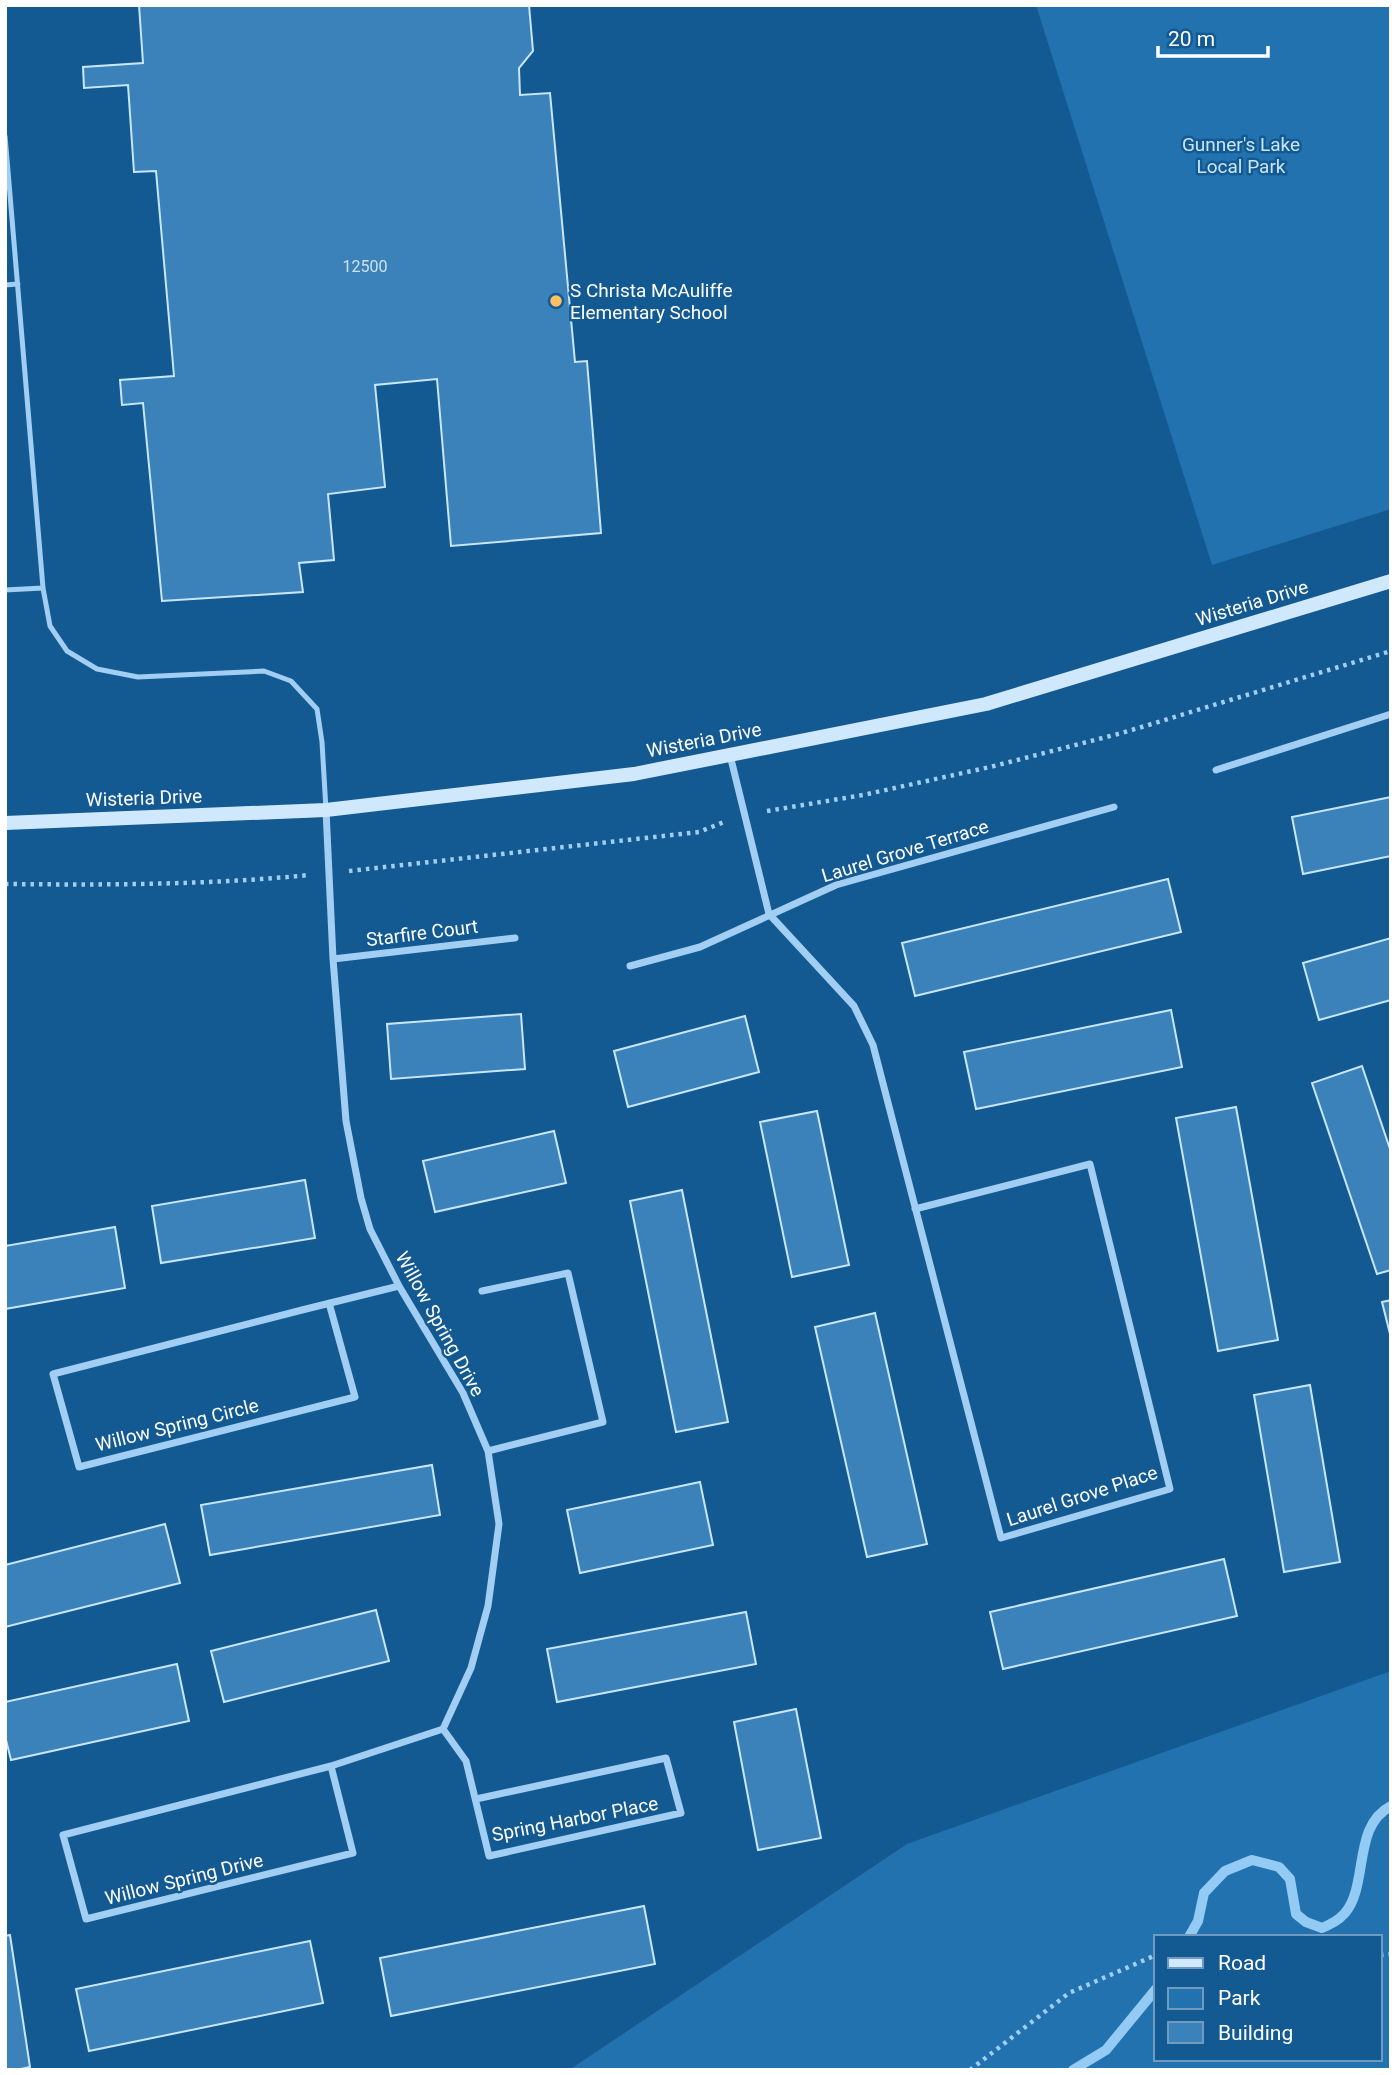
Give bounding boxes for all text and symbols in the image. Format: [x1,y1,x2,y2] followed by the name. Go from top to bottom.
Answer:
[1158,14,1268,58] scale bar
[1168,27,1215,51] text: 20 m
[1182,133,1300,178] park label: Gunner's Lake Local Park
[343,257,387,276] house number: 12500
[570,279,733,324] place label: S Christa McAuliffe Elementary School
[548,293,564,309] marker: S Christa McAuliffe Elementary School
[1193,575,1311,631] street label: Wisteria Drive
[645,718,763,762] street label: Wisteria Drive
[85,784,203,812] street label: Wisteria Drive
[819,815,991,887] street label: Laurel Grove Terrace
[365,915,479,951] street label: Starfire Court
[391,1248,489,1400] street label: Willow Spring Drive
[93,1394,261,1456] street label: Willow Spring Circle
[1004,1461,1160,1531] street label: Laurel Grove Place
[490,1792,660,1846] street label: Spring Harbor Place
[103,1848,265,1910] street label: Willow Spring Drive
[1154,1935,1382,2061] legend
[1218,1951,1266,1975] text: Road
[1218,1986,1261,2010] text: Park
[1218,2021,1293,2045] text: Building

